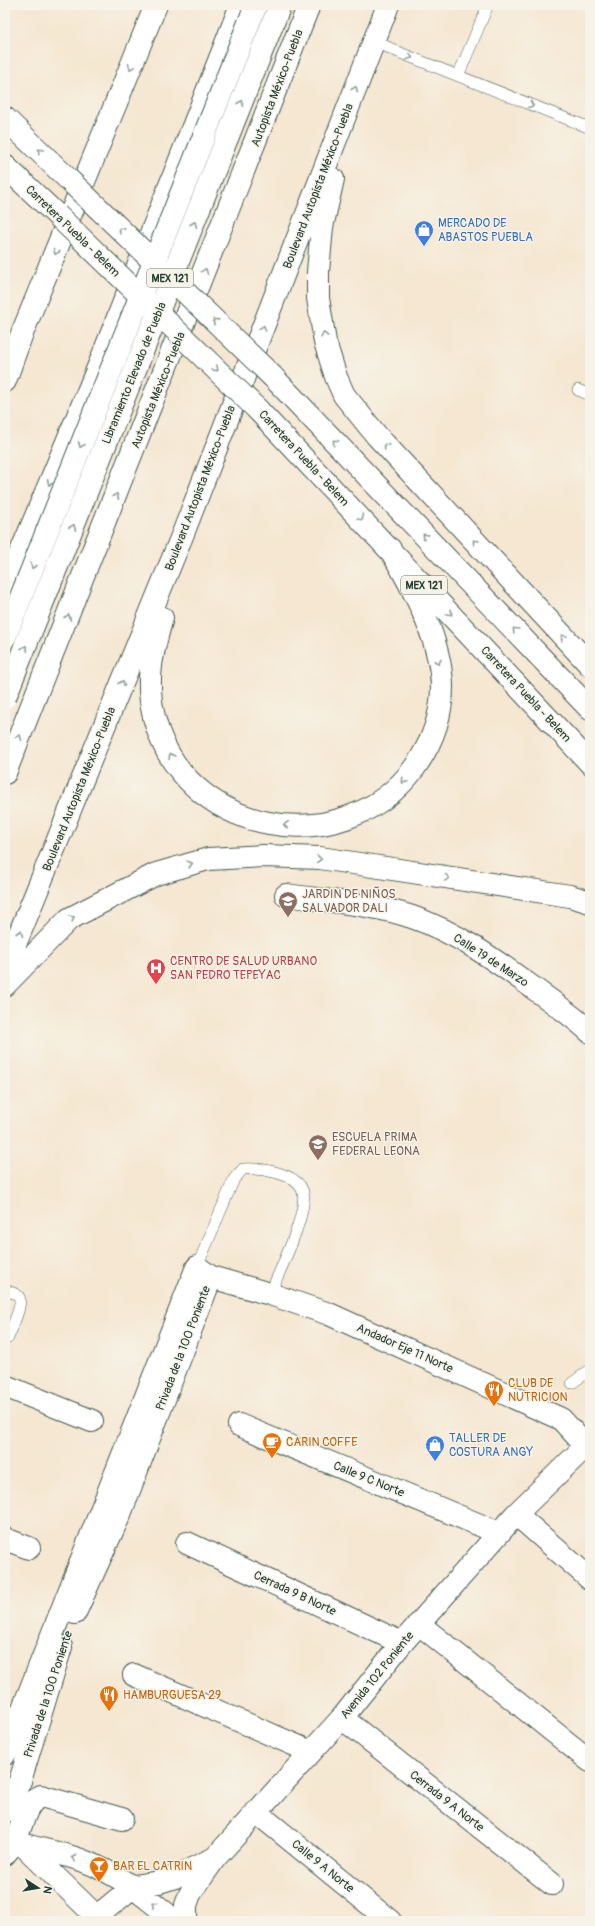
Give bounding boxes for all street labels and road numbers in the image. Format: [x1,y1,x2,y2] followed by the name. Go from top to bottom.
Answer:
[248,27,307,149] street label: Autopista México-Puebla
[280,101,357,271] street label: Boulevard Autopista México-Puebla
[22,182,123,281] street label: Carretera Puebla - Belem
[147,269,193,287] road number: MEX 121
[99,300,170,446] street label: Libramiento Elevado de Puebla
[128,329,189,451] street label: Autopista México-Puebla
[162,403,239,573] street label: Boulevard Autopista México-Puebla
[255,407,352,510] street label: Carretera Puebla - Belem
[401,576,447,594] road number: MEX 121
[477,643,574,746] street label: Carretera Puebla - Belem
[40,704,120,874] street label: Boulevard Autopista México-Puebla
[450,931,532,991] street label: Calle 19 de Marzo
[153,1284,214,1413] street label: Privada de la 100 Poniente
[354,1320,455,1377] street label: Andador Eje 11 Norte
[331,1458,407,1501] street label: Calle 9 C Norte
[251,1568,338,1619] street label: Cerrada 9 B Norte
[337,1628,417,1722] street label: Avenida 102 Poniente
[21,1629,76,1759] street label: Privada de la 100 Poniente
[406,1768,487,1835] street label: Cerrada 9 A Norte
[288,1837,357,1896] street label: Calle 9 A Norte

